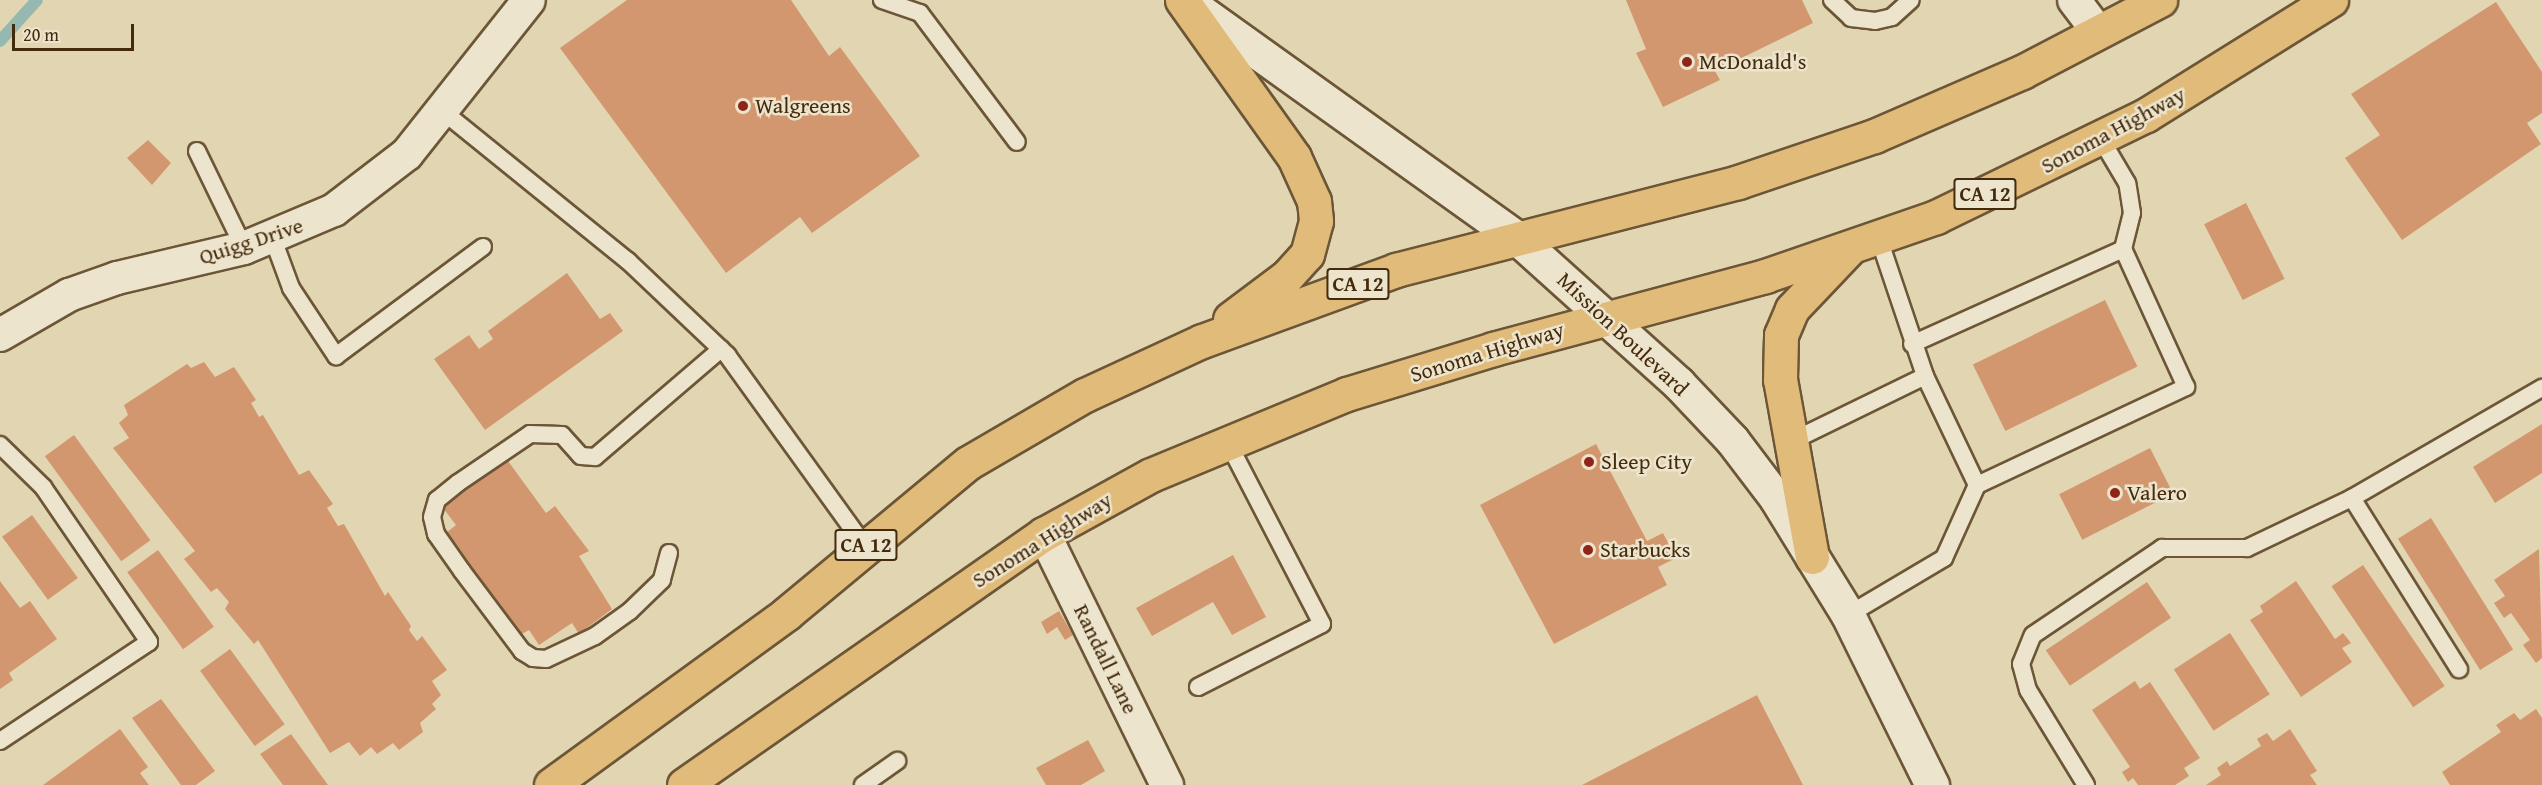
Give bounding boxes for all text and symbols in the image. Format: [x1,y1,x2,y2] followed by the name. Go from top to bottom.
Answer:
[15,12,136,50] scale bar
[23,21,59,48] text: 20 m
[1699,49,1806,75] place label: McDonald's
[1680,55,1694,69] marker: McDonald's
[2036,81,2190,179] street label: Sonoma Highway
[755,93,851,119] place label: Walgreens
[736,99,750,113] marker: Walgreens
[1952,176,2018,212] road number: CA 12
[196,212,306,270] street label: Quigg Drive
[1325,266,1391,302] road number: CA 12
[1552,266,1694,402] street label: Mission Boulevard
[1407,316,1567,388] street label: Sonoma Highway
[1601,449,1692,475] place label: Sleep City
[1582,455,1596,469] marker: Sleep City
[2127,480,2187,506] place label: Valero
[2108,486,2122,500] marker: Valero
[967,487,1117,593] street label: Sonoma Highway
[833,527,899,563] road number: CA 12
[1600,537,1691,563] place label: Starbucks
[1581,543,1595,557] marker: Starbucks
[1068,600,1144,718] street label: Randall Lane

